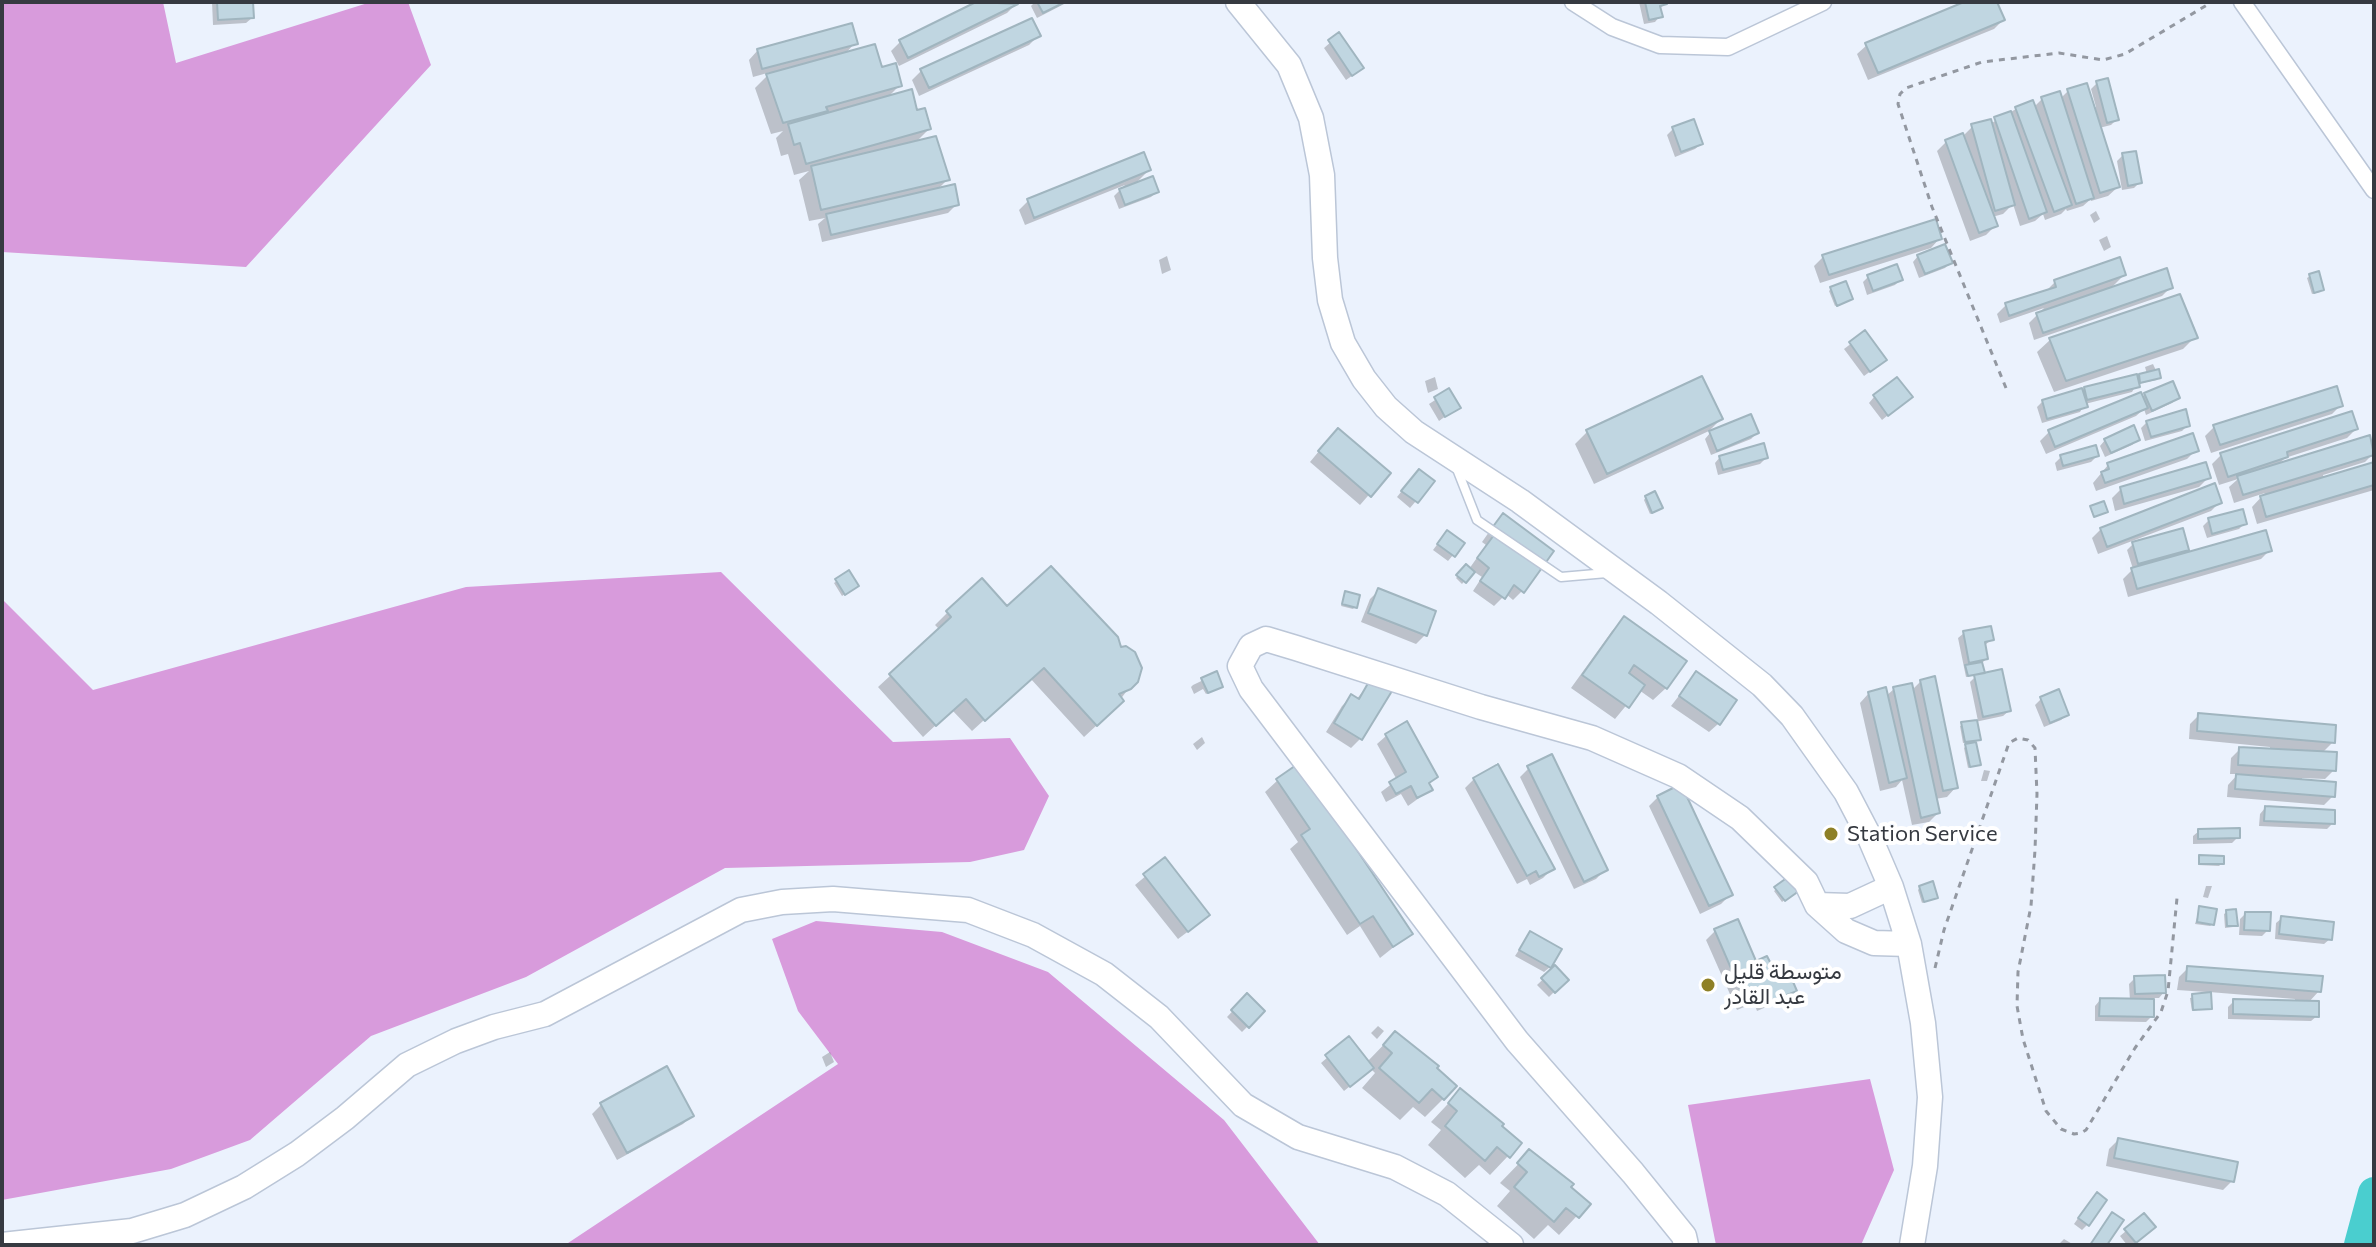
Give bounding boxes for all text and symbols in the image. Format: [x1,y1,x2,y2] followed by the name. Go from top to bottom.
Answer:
[1847,821,1998,847] place label: Station Service
[1822,825,1840,843] marker: Station Service
[1724,959,1842,1010] place label: متوسطة قليل عبد القادر
[1699,976,1717,994] marker: متوسطة قليل عبد القادر

